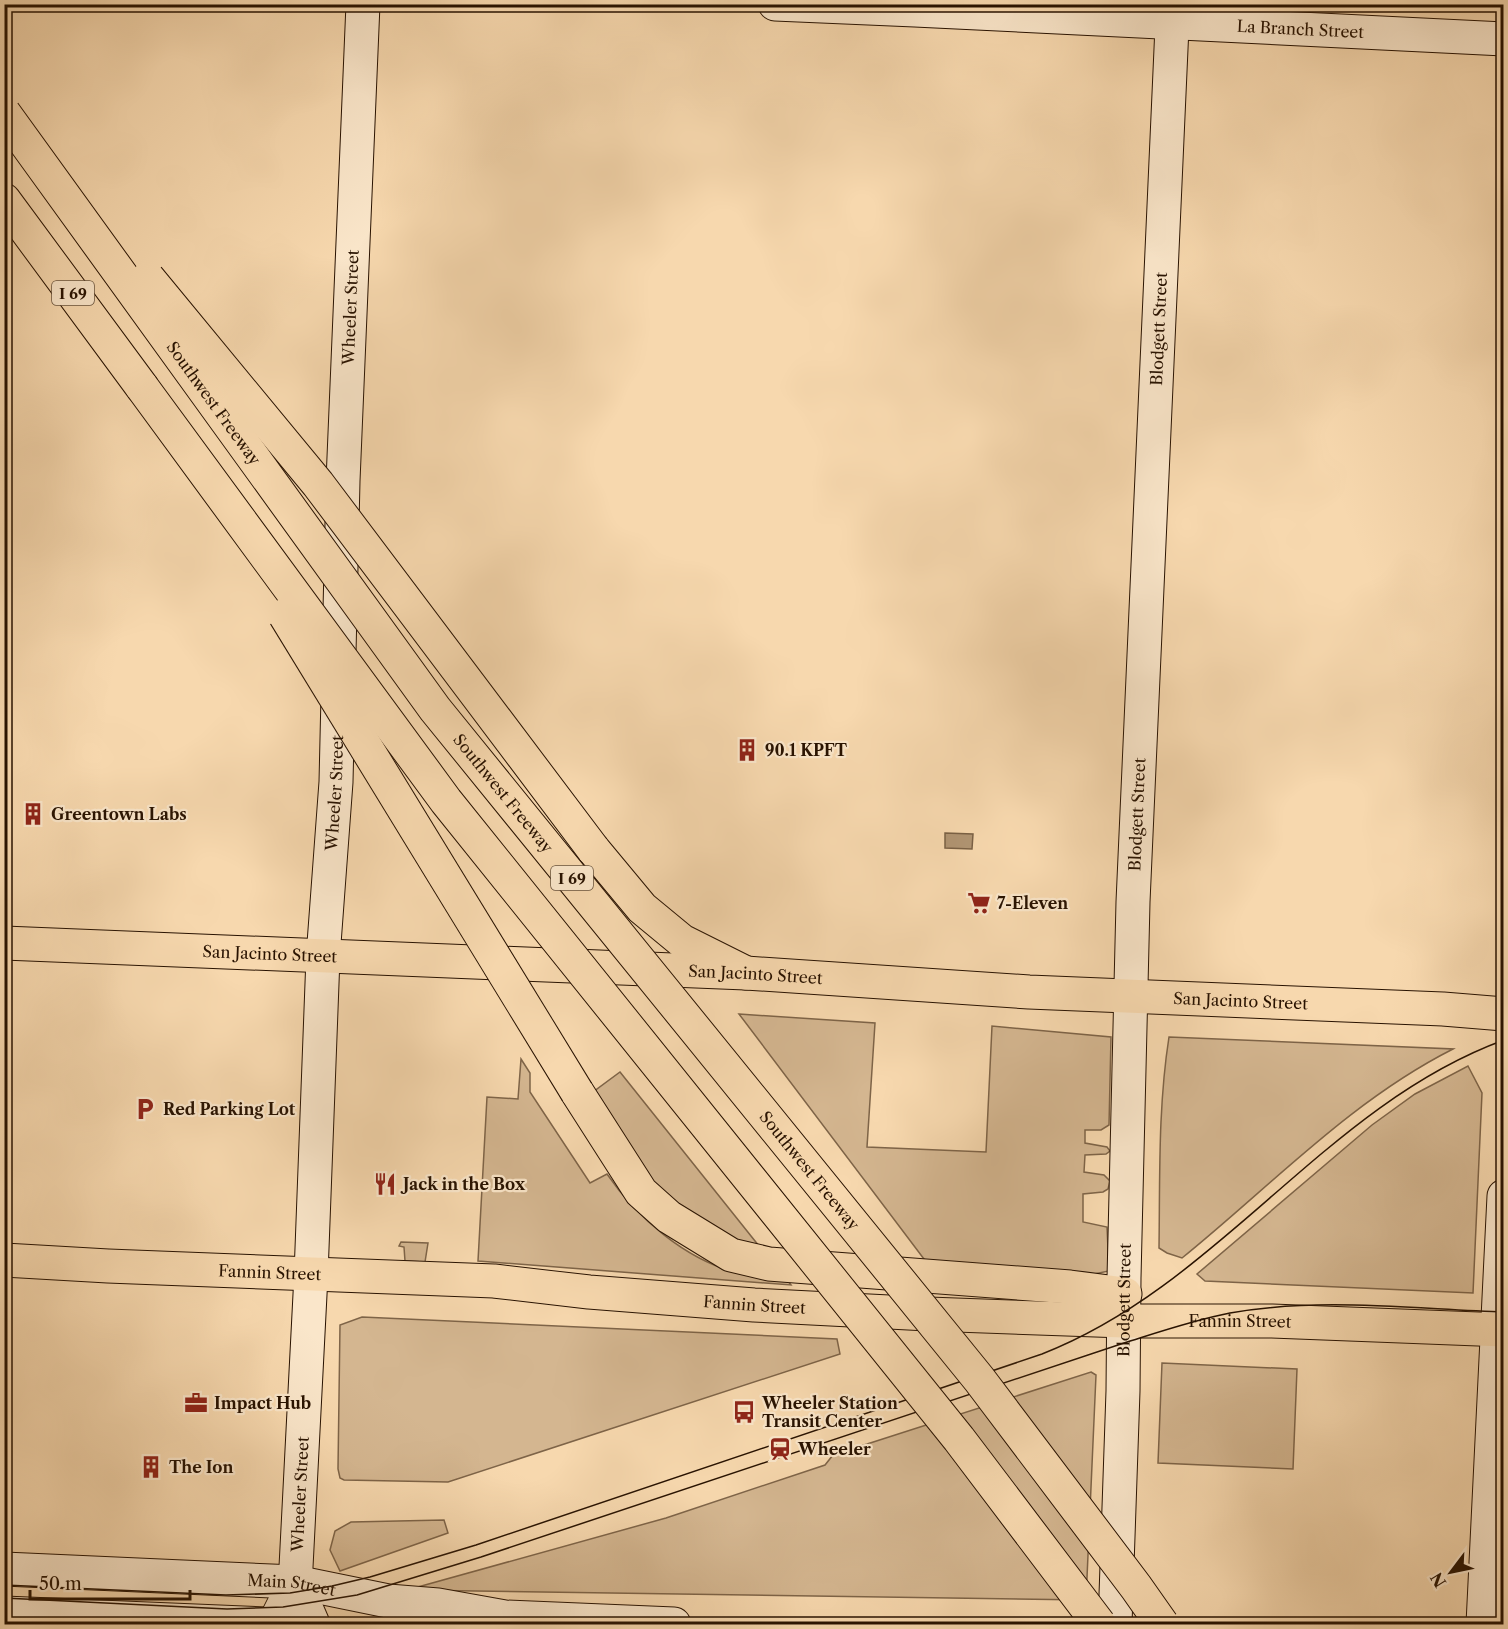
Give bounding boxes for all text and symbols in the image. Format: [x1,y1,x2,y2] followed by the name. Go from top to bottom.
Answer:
[1236,16,1365,42] street label: La Branch Street
[338,249,363,367] street label: Wheeler Street
[1146,271,1171,386] street label: Blodgett Street
[52,281,94,305] road number: I 69
[162,337,266,470] street label: Southwest Freeway
[449,730,558,858] street label: Southwest Freeway
[321,735,347,852] street label: Wheeler Street
[734,737,760,763] building icon: 90.1 KPFT
[765,740,848,760] place label: 90.1 KPFT
[1124,757,1149,872] street label: Blodgett Street
[20,801,46,827] building icon: Greentown Labs
[51,804,187,824] place label: Greentown Labs
[551,866,593,890] road number: I 69
[966,890,992,916] supermarket icon: 7-Eleven
[997,893,1068,913] place label: 7-Eleven
[202,941,338,966] street label: San Jacinto Street
[688,961,824,988] street label: San Jacinto Street
[1173,988,1309,1013] street label: San Jacinto Street
[132,1096,158,1122] parking icon: Red Parking Lot
[163,1099,296,1119] place label: Red Parking Lot
[755,1107,865,1235] street label: Southwest Freeway
[372,1171,398,1197] restaurant icon: Jack in the Box
[400,1174,526,1194] place label: Jack in the Box
[1113,1243,1135,1357] street label: Blodgett Street
[218,1260,322,1284] street label: Fannin Street
[702,1291,807,1318] street label: Fannin Street
[1189,1311,1292,1332] street label: Fannin Street
[183,1390,209,1416] office icon: Impact Hub
[214,1393,311,1413] place label: Impact Hub
[761,1393,898,1431] place label: Wheeler Station Transit Center
[731,1399,757,1425] bus stop icon: Wheeler Station Transit Center
[287,1435,313,1553] street label: Wheeler Street
[767,1436,793,1462] station icon: Wheeler
[797,1439,871,1459] place label: Wheeler
[138,1454,164,1480] building icon: The Ion
[169,1457,233,1477] place label: The Ion
[1421,1542,1481,1602] north arrow
[30,1563,190,1601] scale bar
[1426,1569,1450,1591] text: N
[247,1570,338,1600] street label: Main Street
[39,1573,82,1595] text: 50 m

